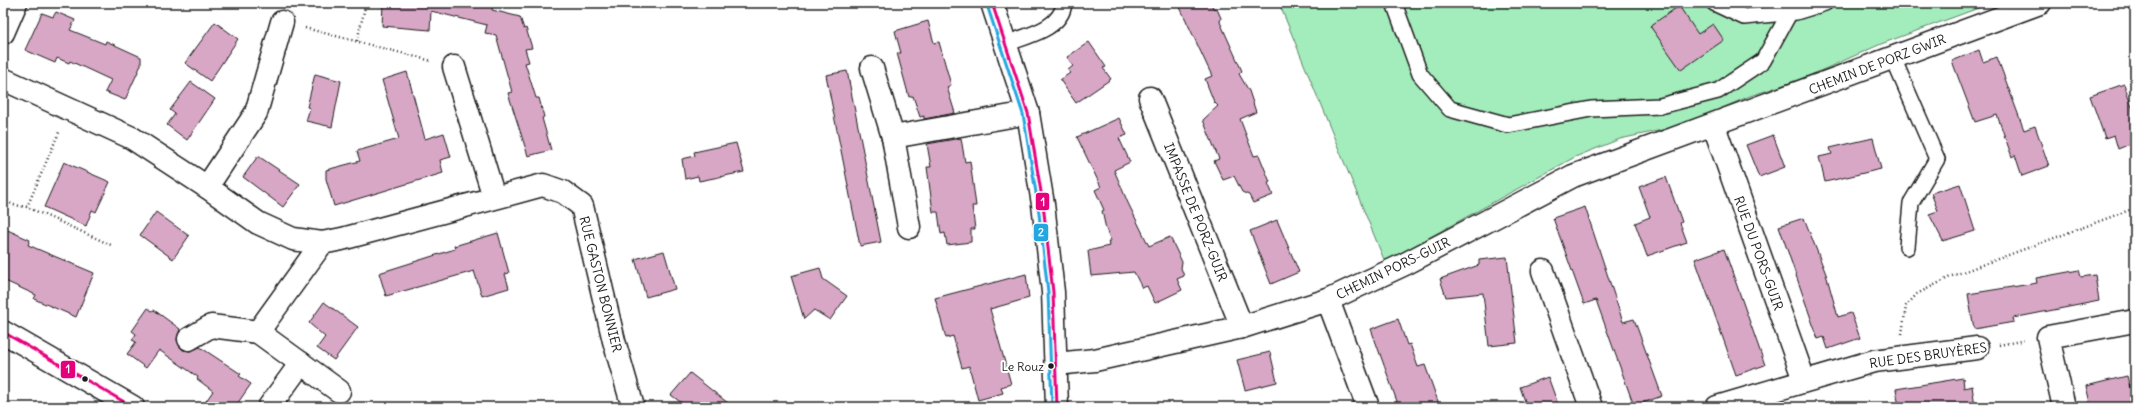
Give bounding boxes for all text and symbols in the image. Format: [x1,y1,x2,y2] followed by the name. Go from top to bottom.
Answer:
[1806,30,1948,98] street label: CHEMIN DE PORZ GWIR
[1160,140,1231,284] street label: IMPASSE DE PORZ-GUIR
[1035,192,1050,211] line badge: 1
[1730,194,1787,313] street label: RUE DU PORS-GUIR
[1041,195,1045,209] text: 1
[575,214,626,354] street label: RUE GASTON BONNIER
[1033,223,1049,242] line badge: 2
[1038,225,1044,239] text: 2
[1333,233,1453,303] street label: CHEMIN PORS-GUIR
[1868,338,1988,372] street label: RUE DES BRUYÈRES
[1001,359,1044,374] place label: Le Rouz
[60,360,76,379] line badge: 1
[1046,361,1056,371] marker: Le Rouz
[66,362,70,376] text: 1
[80,374,90,384] unlabelled marker

